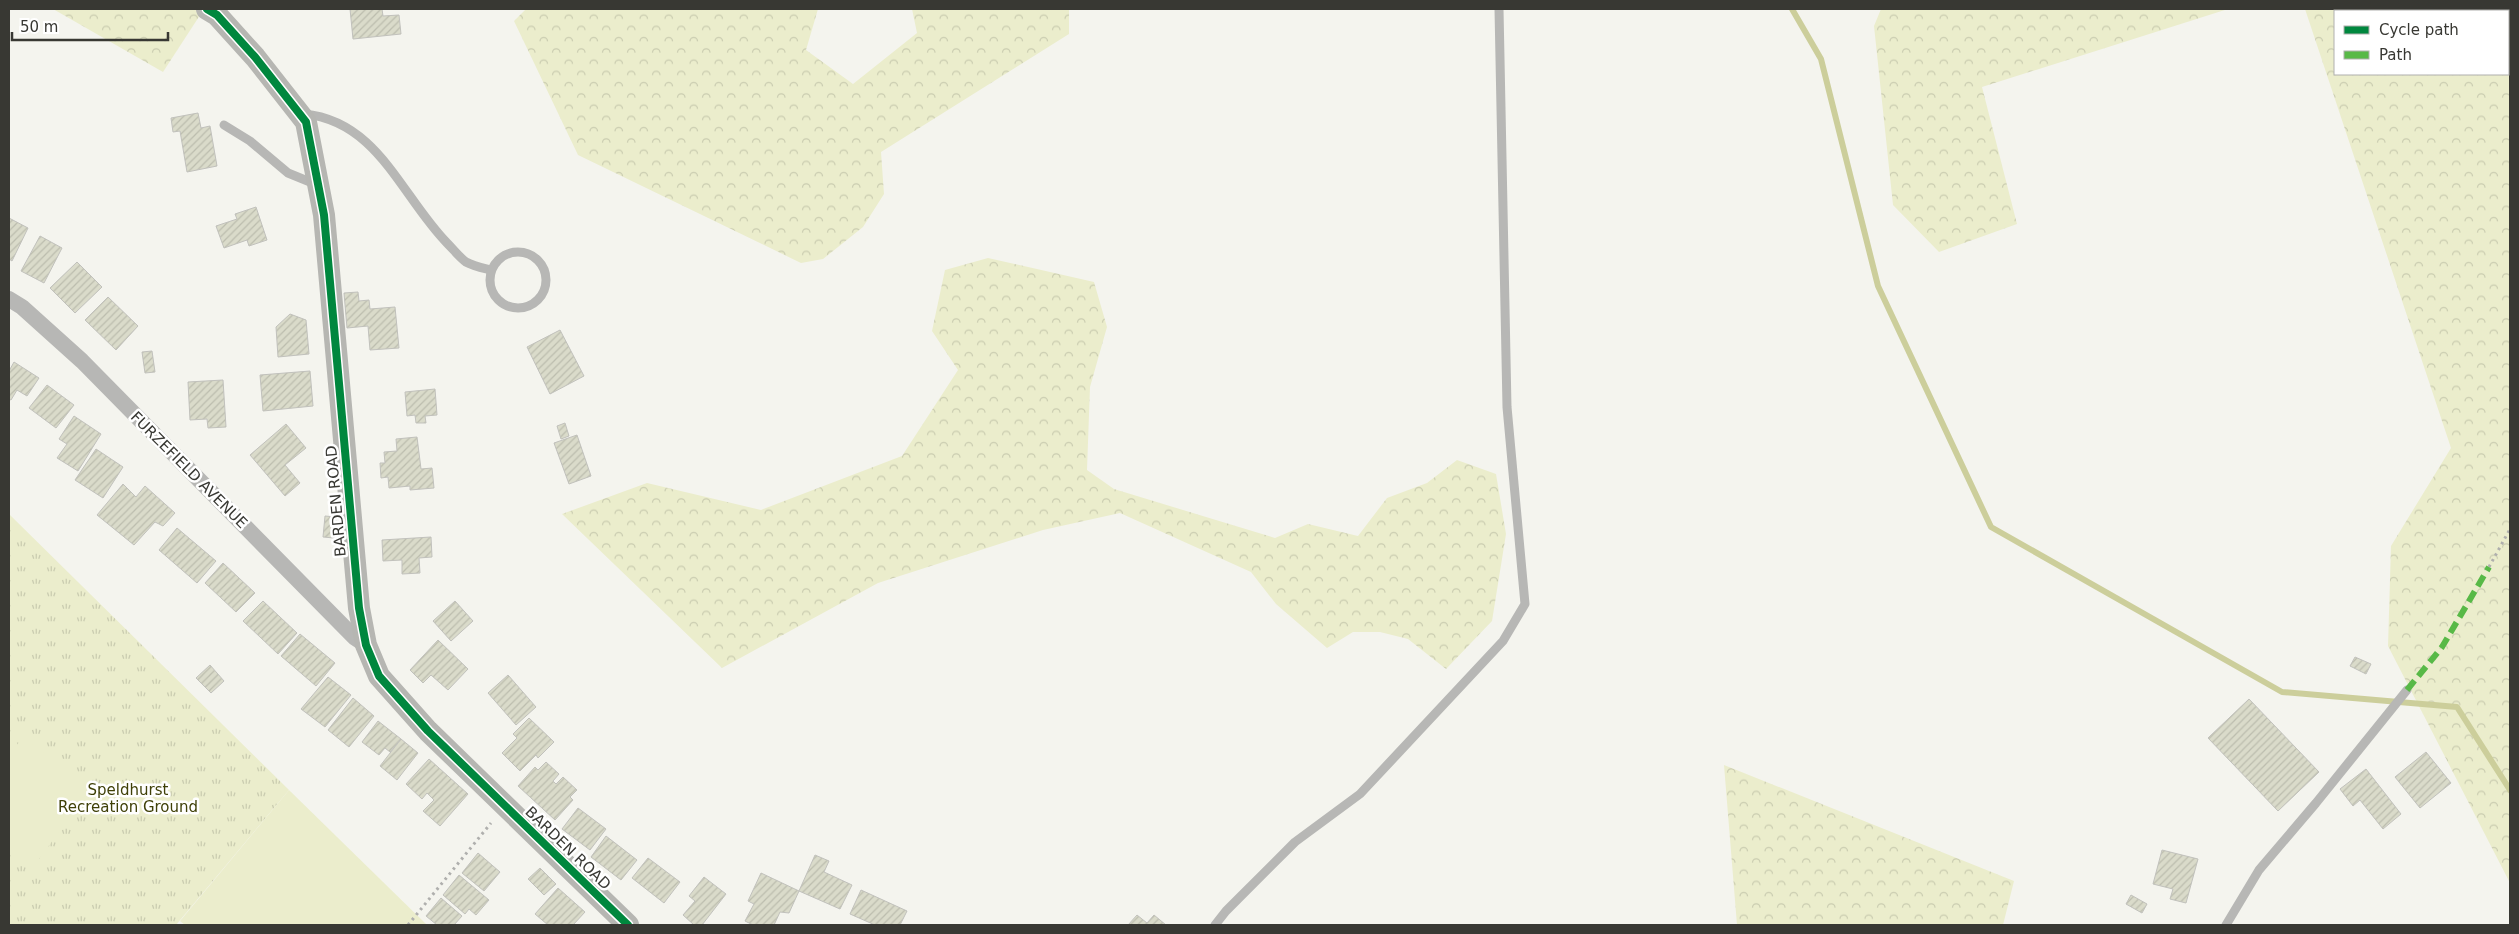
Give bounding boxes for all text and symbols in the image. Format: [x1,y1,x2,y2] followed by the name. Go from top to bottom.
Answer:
[12,10,169,42] scale bar
[2334,10,2509,75] legend
[20,18,58,36] text: 50 m
[2379,21,2459,39] text: Cycle path
[2379,46,2412,64] text: Path
[127,408,251,532] street label: FURZEFIELD AVENUE
[322,445,350,557] street label: BARDEN ROAD
[58,781,198,816] park label: Speldhurst Recreation Ground
[522,803,614,893] street label: BARDEN ROAD

